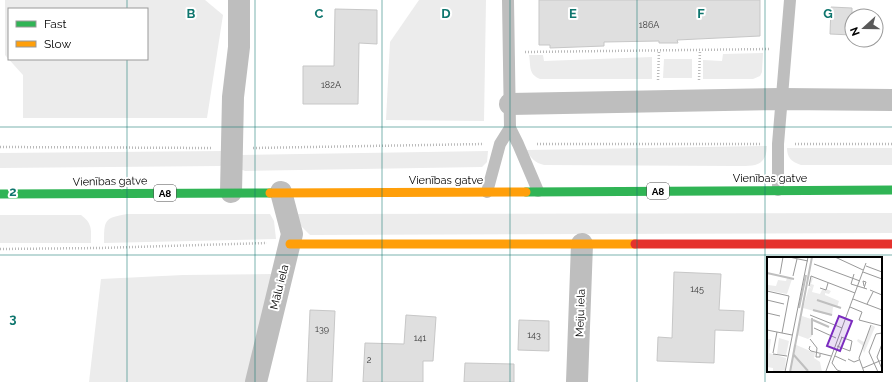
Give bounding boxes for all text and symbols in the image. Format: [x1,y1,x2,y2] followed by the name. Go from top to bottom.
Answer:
[187,6,196,21] text: B
[315,6,324,21] text: C
[441,6,451,21] text: D
[569,6,577,21] text: E
[697,6,705,21] text: F
[823,6,833,21] text: G
[8,8,148,60] legend
[844,8,884,48] north arrow
[44,17,67,31] text: Fast
[639,20,659,30] house number: 186A
[848,25,863,38] text: N
[44,37,71,51] text: Slow
[321,80,341,90] house number: 182A
[733,172,808,185] street label: Vienības gatve
[73,174,148,189] street label: Vienības gatve
[409,174,484,187] street label: Vienības gatve
[647,183,669,199] road number: A8
[9,184,17,199] text: 2
[154,185,176,201] road number: A8
[767,257,882,372] inset map
[268,263,291,311] street label: Mālu iela
[690,284,704,294] house number: 145
[573,289,588,337] street label: Meiju iela
[9,311,17,326] text: 3
[315,324,329,334] house number: 139
[527,330,541,340] house number: 143
[414,333,426,343] house number: 141
[367,355,372,365] house number: 2

